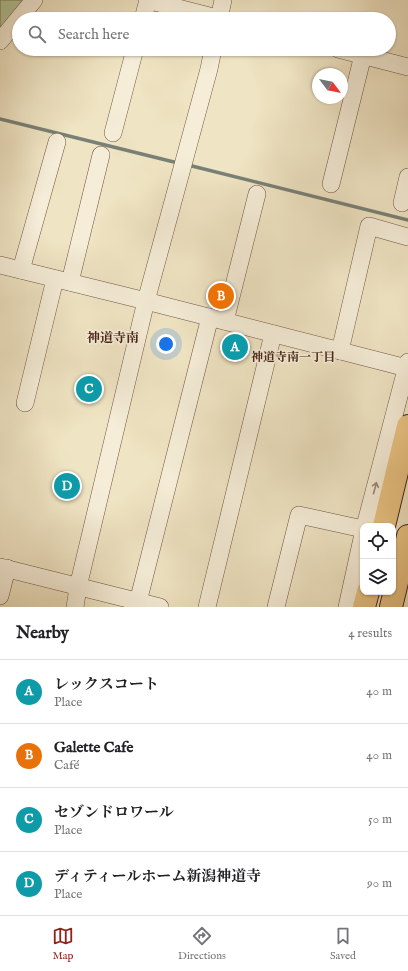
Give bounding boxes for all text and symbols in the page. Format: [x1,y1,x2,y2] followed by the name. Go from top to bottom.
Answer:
[12,12,396,56] search box
[26,23,48,45] icon: search
[58,25,129,44] text: Search here
[312,68,348,104] north arrow
[208,281,234,311] pin: B
[87,330,139,347] district label: 神道寺南
[222,332,248,362] pin: A
[156,334,176,354] your location
[251,350,335,365] district label: 神道寺南一丁目
[76,374,102,404] pin: C
[54,471,80,501] pin: D
[372,482,379,495] one-way arrow
[360,523,396,595] map controls
[360,523,396,559] button: locate
[360,559,396,595] button: layers
[16,623,69,644] text: Nearby
[348,625,392,642] text: 4 results
[54,675,159,694] text: レックスコート
[25,683,33,700] text: A
[366,683,392,700] text: 40 m
[54,694,82,711] text: Place
[54,738,133,757] text: Galette Cafe
[25,747,33,764] text: B
[366,747,392,764] text: 40 m
[54,757,80,774] text: Café
[54,803,174,822] text: セゾンドロワール
[24,811,34,828] text: C
[368,811,392,828] text: 50 m
[54,822,82,839] text: Place
[54,867,261,886] text: ディティールホーム新潟神道寺
[24,875,34,892] text: D
[367,875,392,892] text: 90 m
[54,886,82,903] text: Place
[52,925,74,963] tab: Map
[178,925,226,963] tab: Directions
[330,925,356,963] tab: Saved

